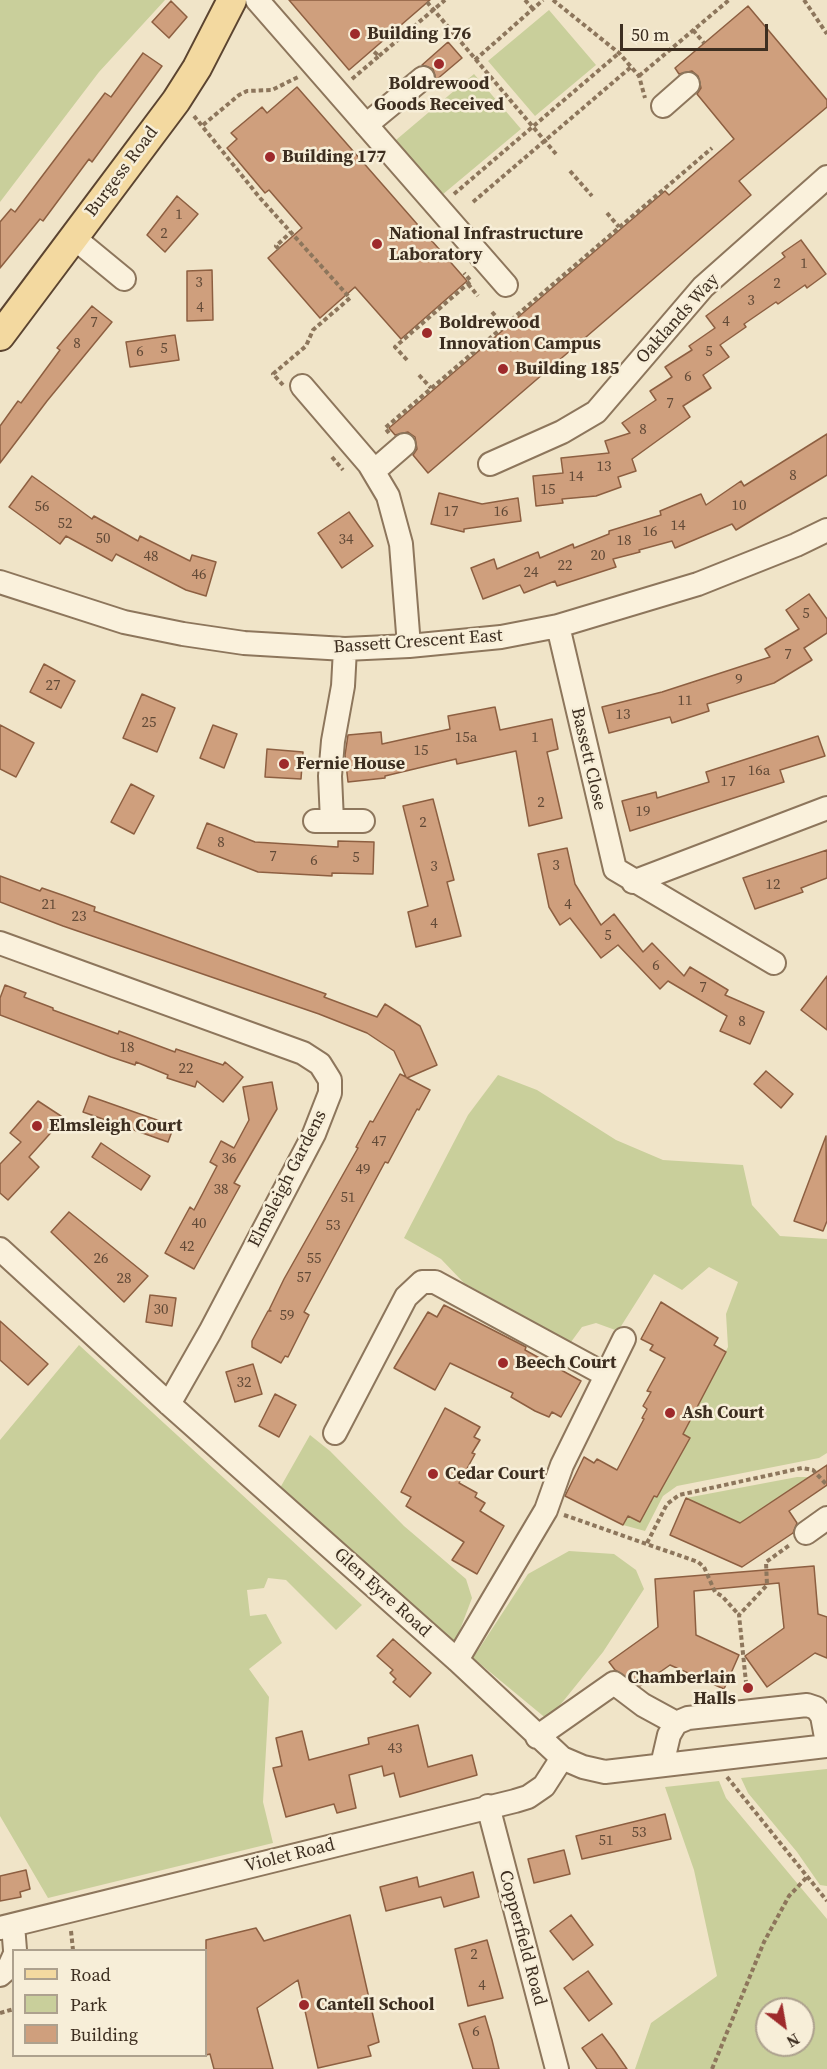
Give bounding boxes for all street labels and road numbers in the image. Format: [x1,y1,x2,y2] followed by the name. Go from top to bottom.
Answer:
[81,122,163,222] street label: Burgess Road
[632,270,724,368] street label: Oaklands Way
[333,625,503,659] street label: Bassett Crescent East
[566,705,610,813] street label: Bassett Close
[244,1107,332,1251] street label: Elmsleigh Gardens
[329,1544,435,1642] street label: Glen Eyre Road
[243,1834,337,1878] street label: Violet Road
[494,1868,550,2008] street label: Copperfield Road

